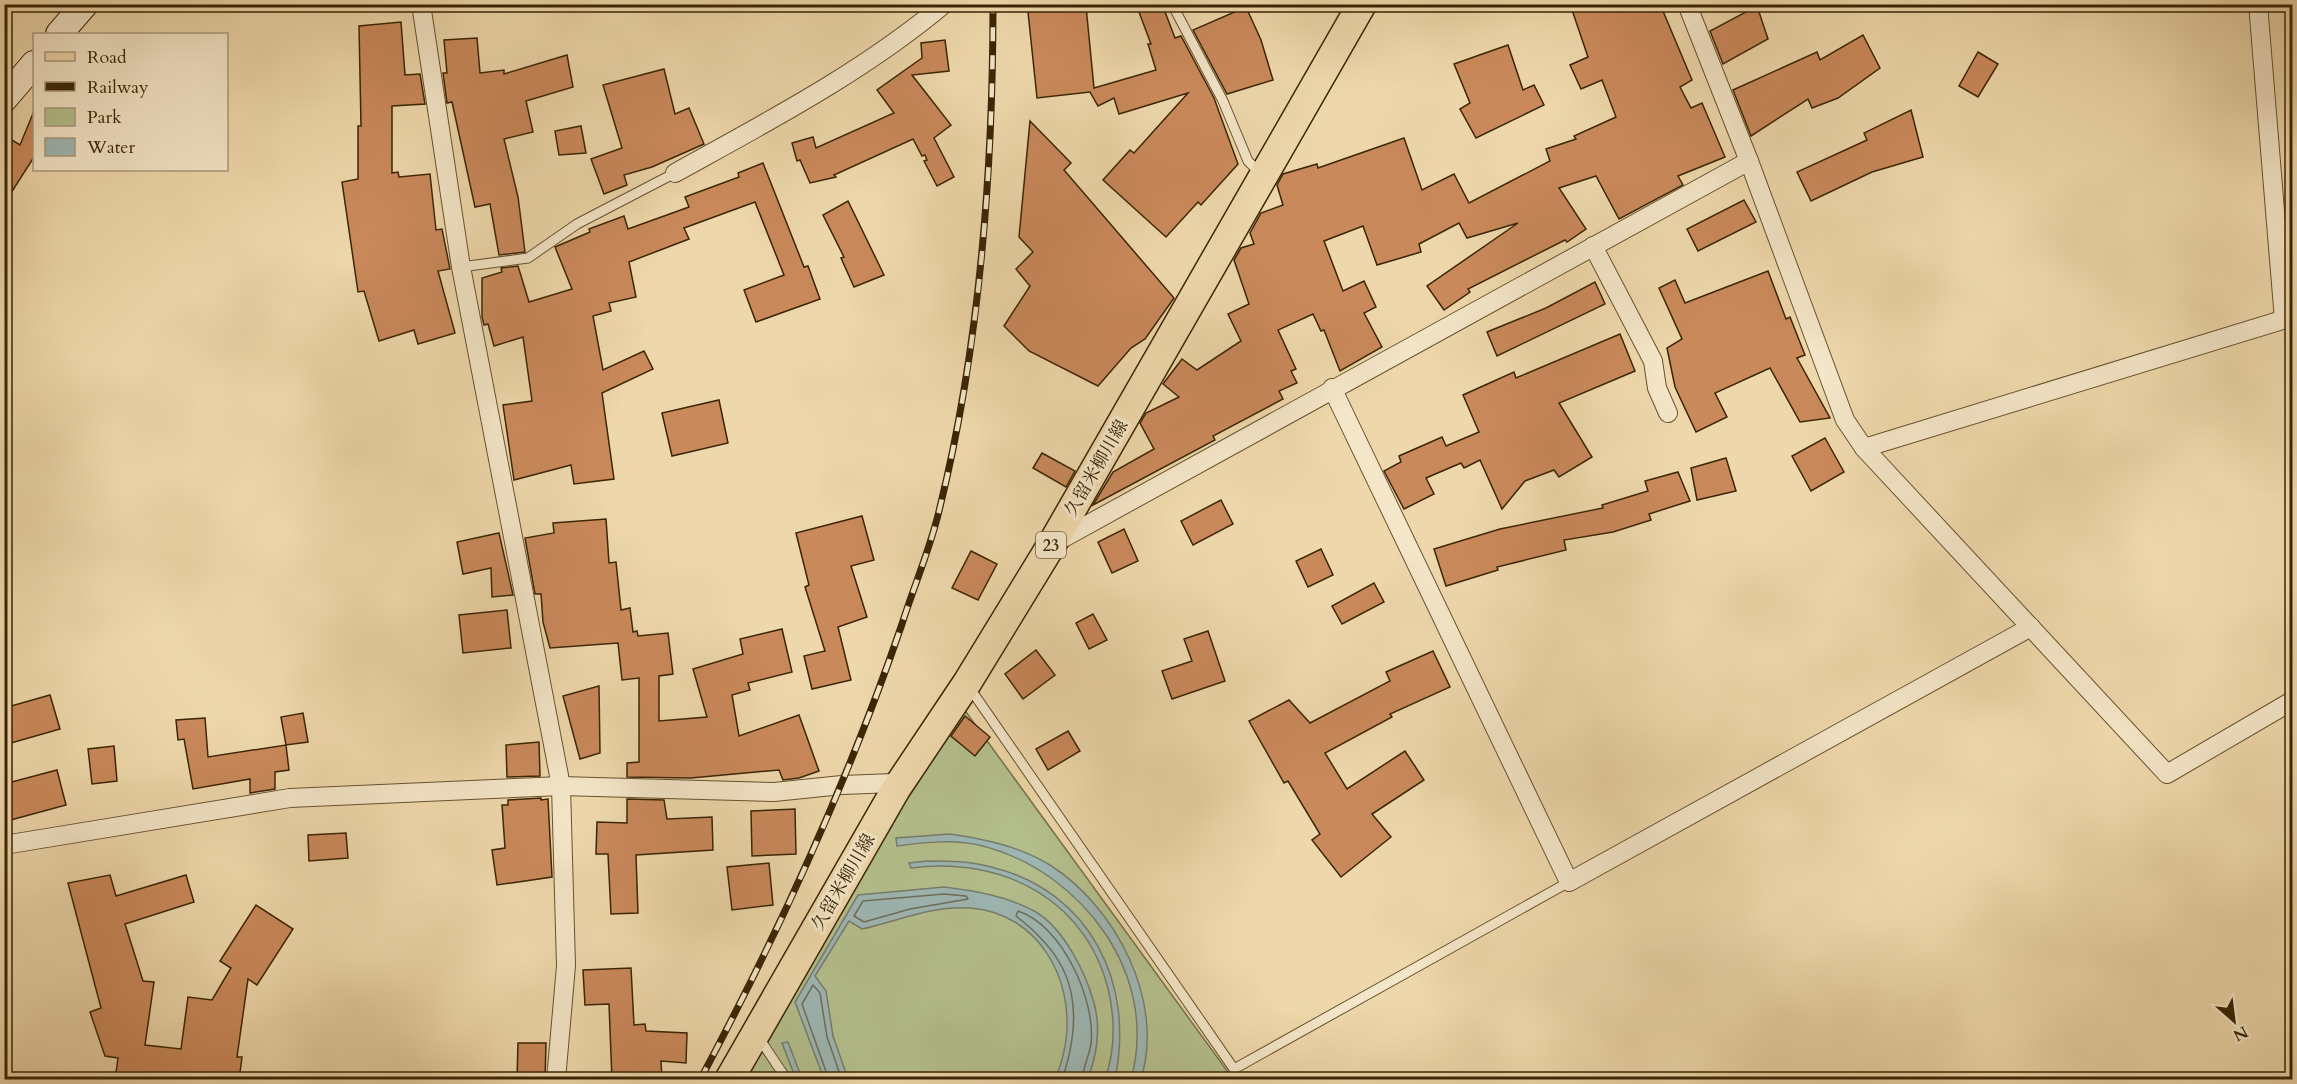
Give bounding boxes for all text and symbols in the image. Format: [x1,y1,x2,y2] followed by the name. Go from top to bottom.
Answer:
[33,33,228,171] legend
[87,45,127,70] text: Road
[87,75,149,100] text: Railway
[87,105,122,130] text: Park
[86,135,136,160] text: Water
[1059,415,1134,521] street label: 久留米柳川線
[1036,532,1066,558] road number: 23
[806,829,881,935] street label: 久留米柳川線
[2204,991,2264,1051] north arrow
[2229,1020,2252,1046] text: N

